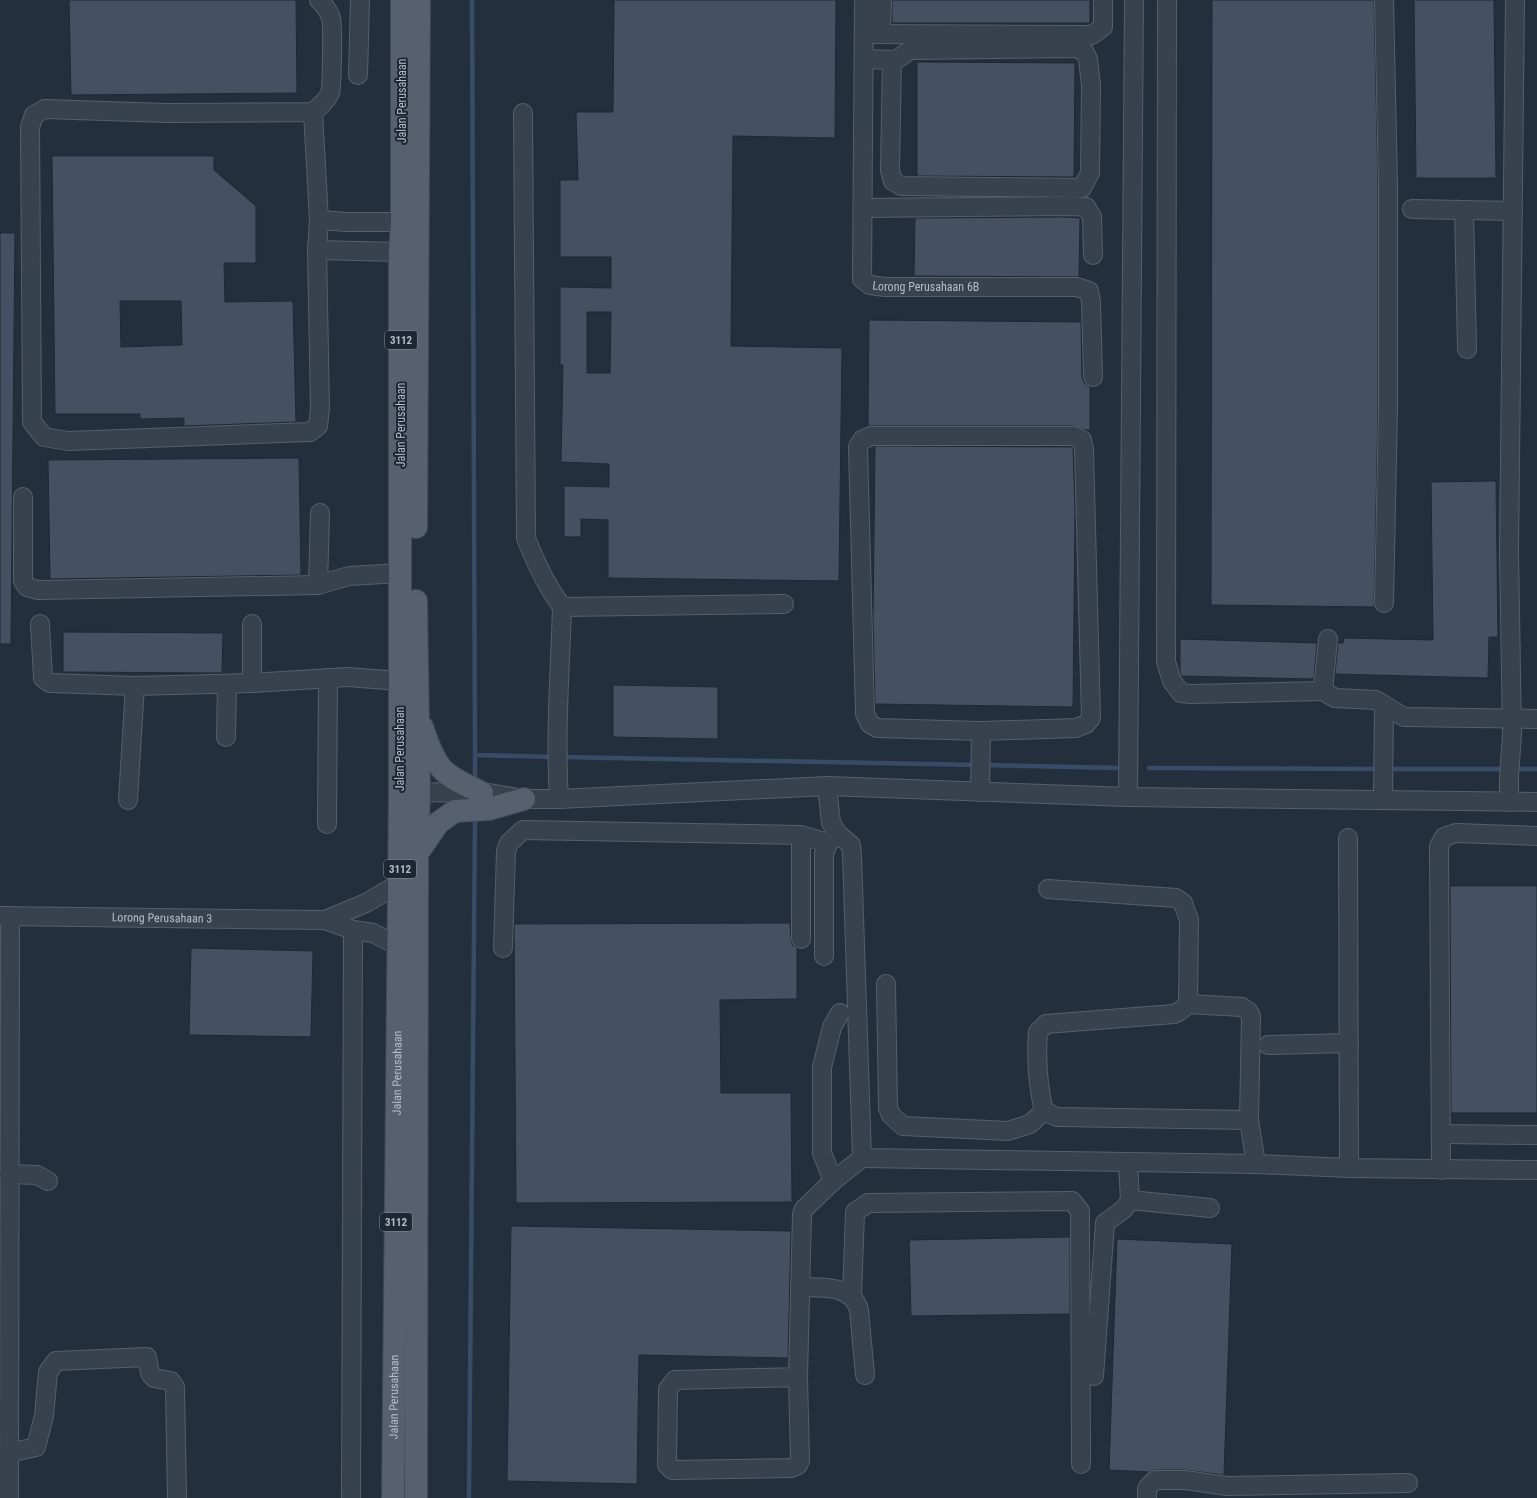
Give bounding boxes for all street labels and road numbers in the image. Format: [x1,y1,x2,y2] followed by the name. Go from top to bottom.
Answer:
[395,59,409,143] street label: Jalan Perusahaan
[871,278,979,294] street label: Lorong Perusahaan 6B
[385,331,417,349] road number: 3112
[394,383,408,467] street label: Jalan Perusahaan
[393,707,407,791] street label: Jalan Perusahaan
[384,860,416,878] road number: 3112
[112,910,212,926] street label: Lorong Perusahaan 3
[390,1030,405,1115] street label: Jalan Perusahaan
[380,1213,412,1231] road number: 3112
[387,1354,401,1439] street label: Jalan Perusahaan

